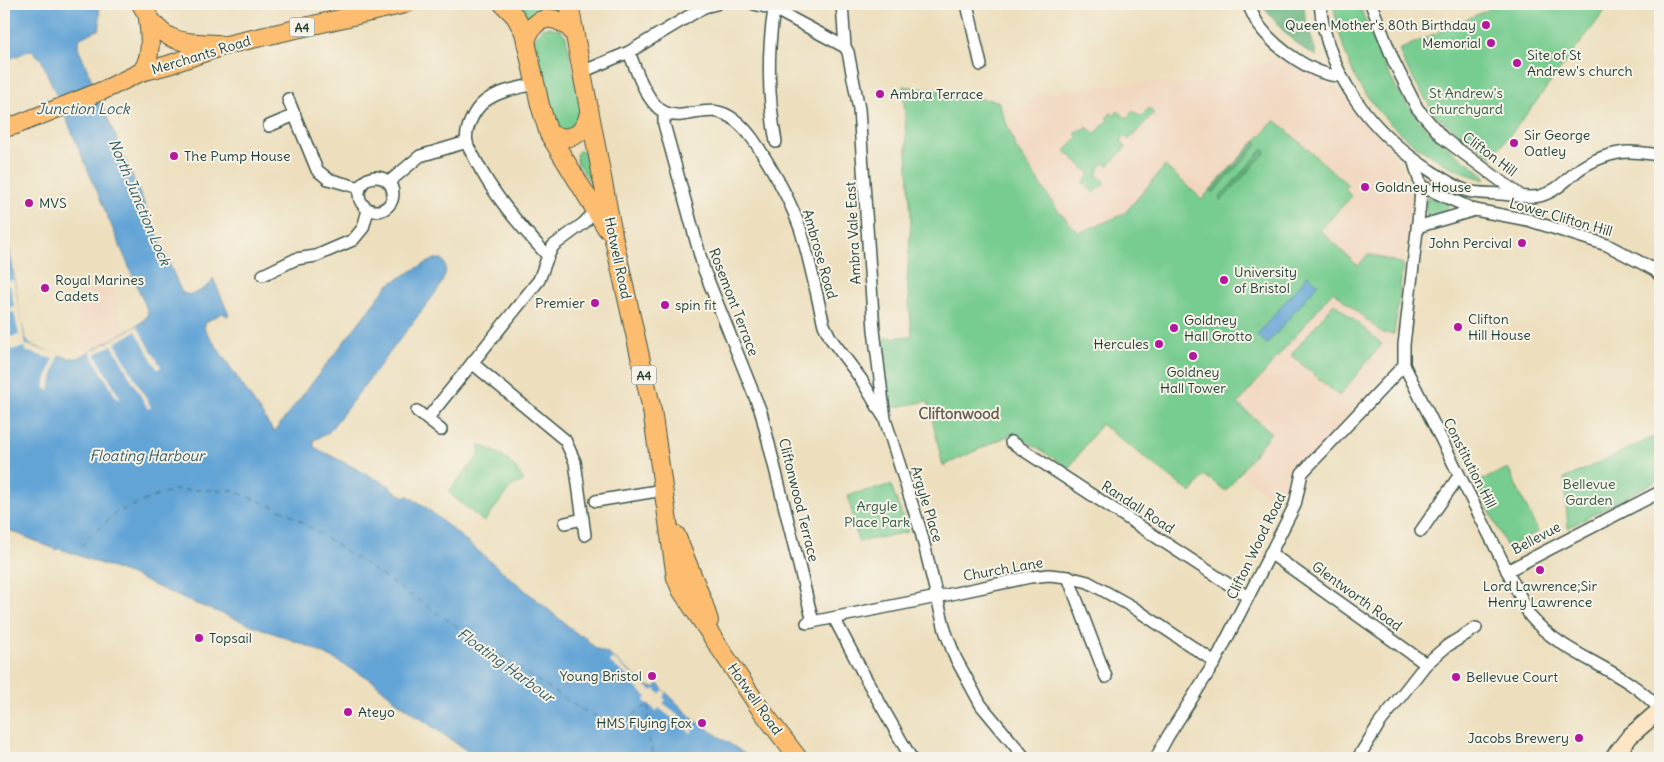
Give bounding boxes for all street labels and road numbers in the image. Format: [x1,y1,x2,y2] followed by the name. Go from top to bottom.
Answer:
[290,18,314,36] road number: A4
[149,31,253,79] street label: Merchants Road
[1459,128,1521,180] street label: Clifton Hill
[841,181,865,285] street label: Ambra Vale East
[1507,194,1615,240] street label: Lower Clifton Hill
[799,207,841,301] street label: Ambrose Road
[601,215,635,301] street label: Hotwell Road
[705,245,763,359] street label: Rosemont Terrace
[632,366,656,384] road number: A4
[1440,415,1500,511] street label: Constitution Hill
[775,436,823,564] street label: Cliftonwood Terrace
[907,464,947,544] street label: Argyle Place
[1098,477,1178,537] street label: Randall Road
[1222,490,1290,602] street label: Clifton Wood Road
[1508,518,1564,558] street label: Bellevue
[962,553,1044,585] street label: Church Lane
[1308,557,1406,635] street label: Glentworth Road
[724,660,786,738] street label: Hotwell Road

